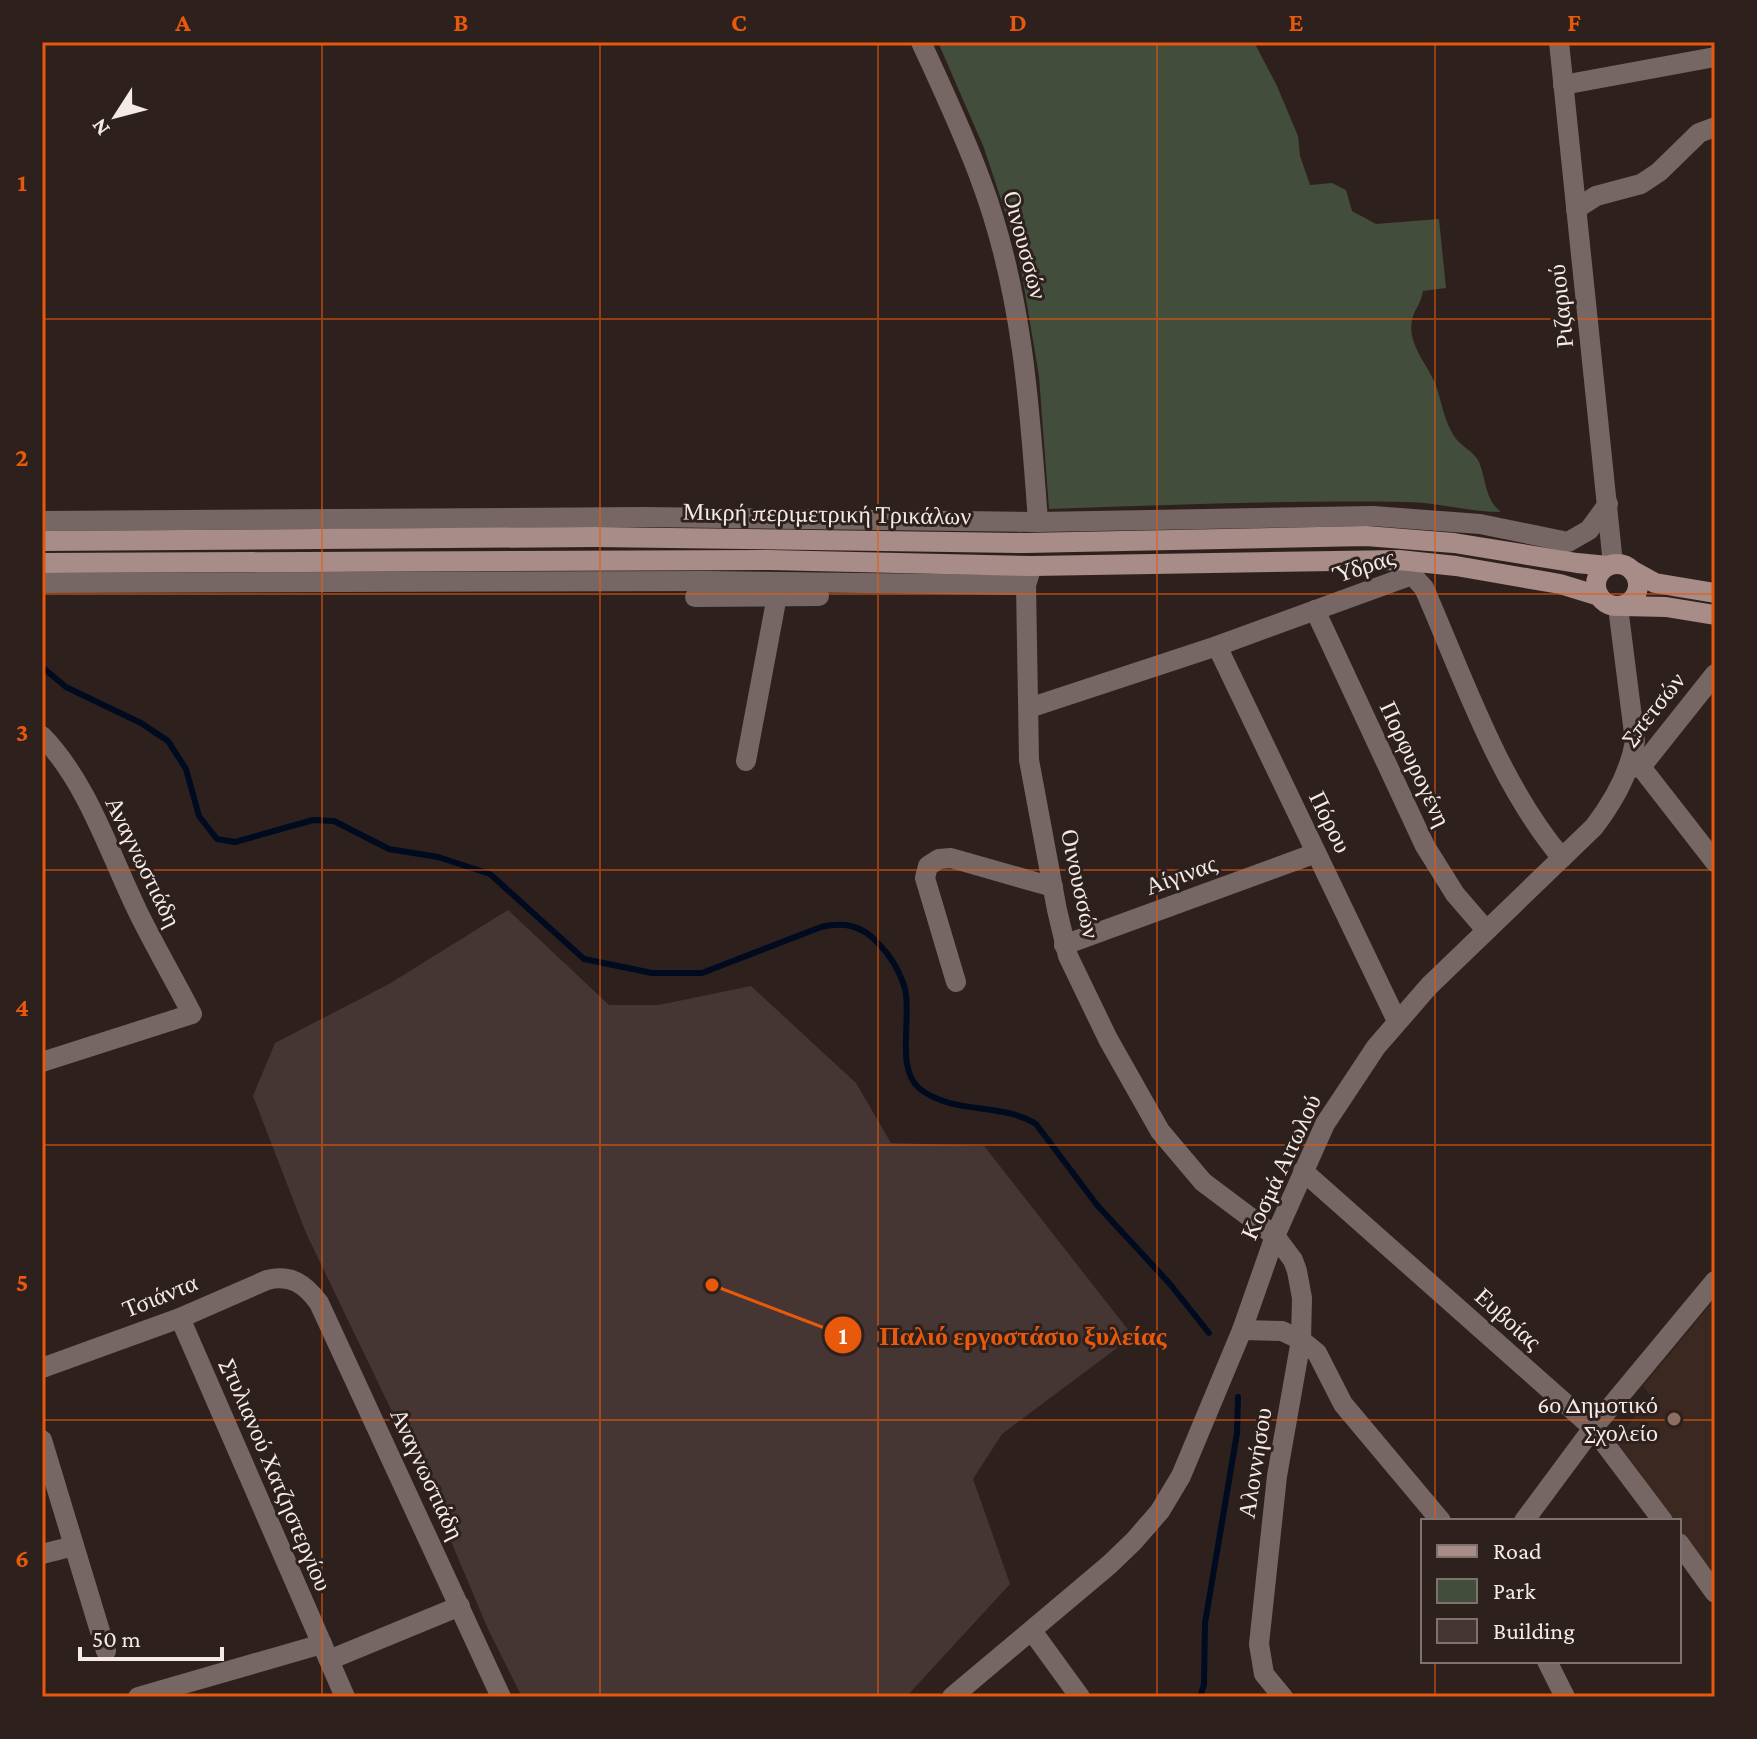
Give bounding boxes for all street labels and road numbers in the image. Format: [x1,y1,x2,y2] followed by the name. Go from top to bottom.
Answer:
[998,188,1053,302] street label: Οινουσσών
[1543,263,1578,349] street label: Ριζαριού
[683,497,972,530] street label: Μικρή περιμετρική Τρικάλων
[1329,543,1398,588] street label: Ύδρας
[1615,667,1690,751] street label: Σπετσών
[1375,697,1456,831] street label: Πορφυρογένη
[1304,787,1357,857] street label: Πόρου
[100,792,187,931] street label: Αναγνωστιάδη
[1056,827,1105,941] street label: Οινουσσών
[1142,849,1221,900] street label: Αίγινας
[1235,1090,1326,1244] street label: Κοσμά Αιτωλού
[119,1268,201,1323] street label: Τσιάντα
[1470,1282,1547,1356] street label: Ευβοίας
[215,1355,338,1595] street label: Στυλιανού Χατζηστεργίου
[385,1404,470,1544] street label: Αναγνωστιάδη
[1232,1405,1277,1520] street label: Αλοννήσου

